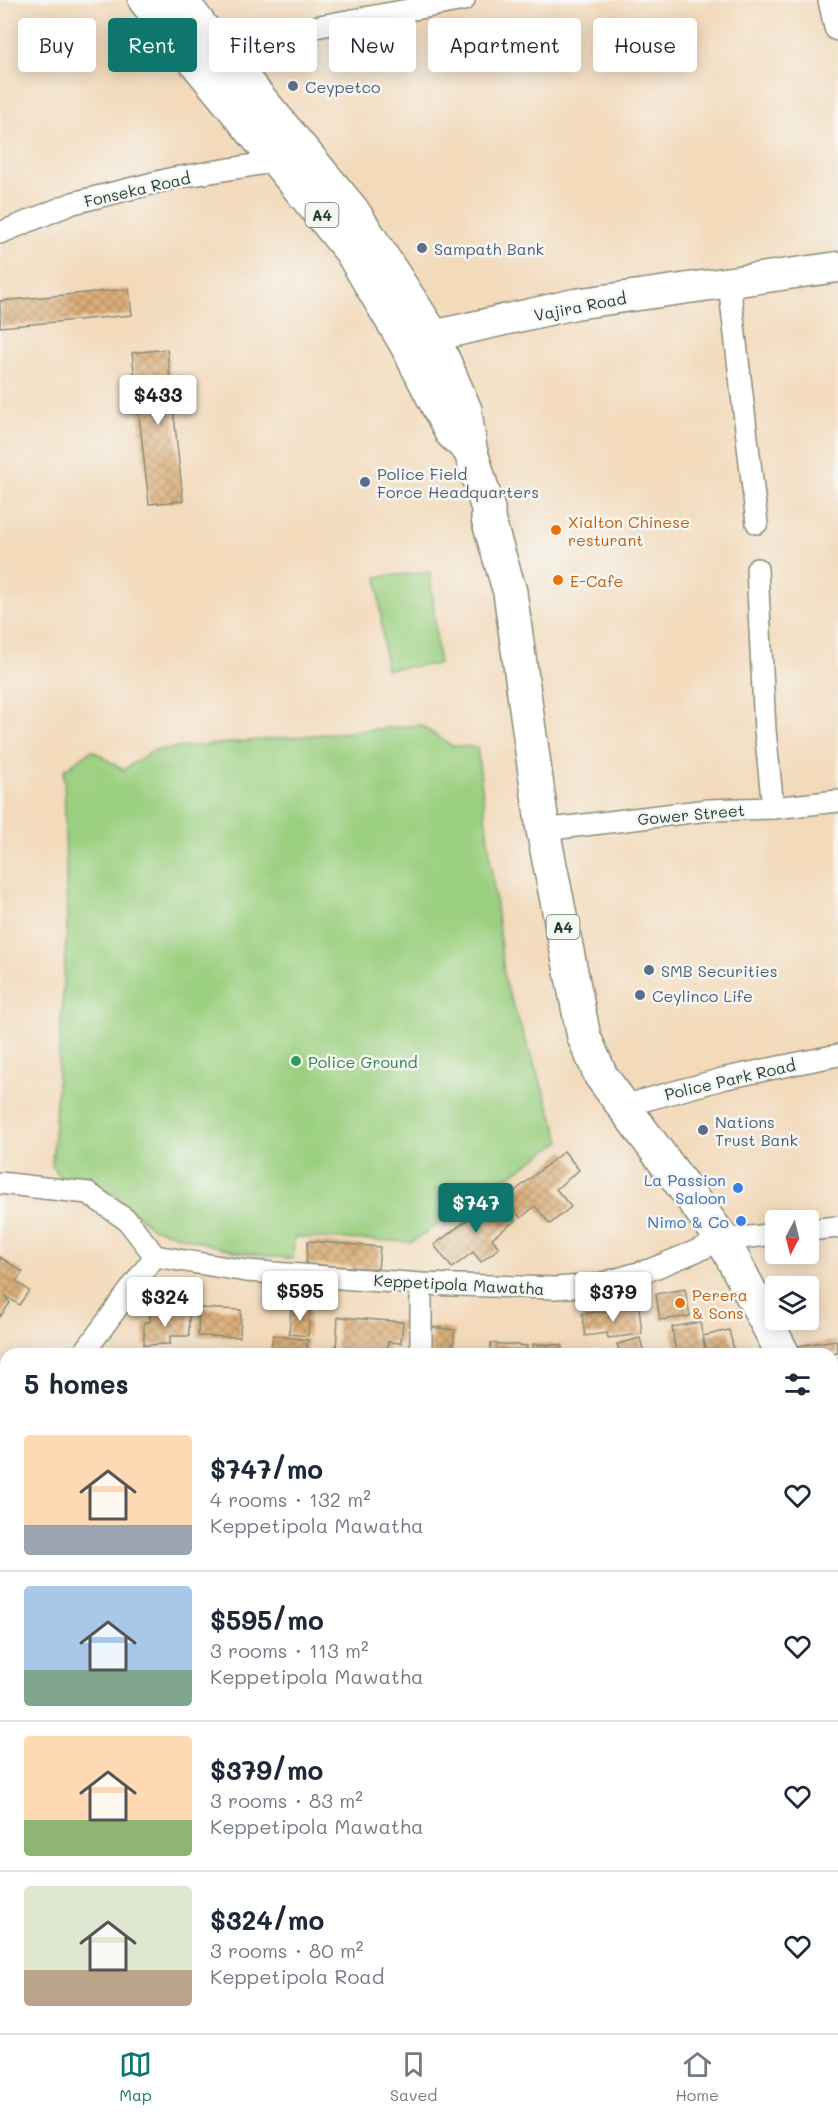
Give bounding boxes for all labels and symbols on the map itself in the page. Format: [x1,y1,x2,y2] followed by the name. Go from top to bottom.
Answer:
[305,76,380,97] place label: Ceypetco
[286,79,300,93] marker: Ceypetco
[82,167,192,211] street label: Fonseka Road
[306,203,338,227] road number: A4
[434,238,544,259] place label: Sampath Bank
[415,241,429,255] marker: Sampath Bank
[532,287,628,325] street label: Vajira Road
[122,375,194,426] pin: $433
[377,463,539,502] place label: Police Field Force Headquarters
[358,475,372,489] marker: Police Field Force Headquarters
[568,511,690,550] place label: Xialton Chinese resturant
[549,523,563,537] marker: Xialton Chinese resturant
[570,570,623,591] place label: E-Cafe
[551,573,565,587] marker: E-Cafe
[636,799,746,829] street label: Gower Street
[546,915,580,939] road number: A4
[661,960,777,981] place label: SMB Securities
[642,963,656,977] marker: SMB Securities
[652,985,753,1006] place label: Ceylinco Life
[633,988,647,1002] marker: Ceylinco Life
[308,1051,418,1072] place label: Police Ground
[289,1054,303,1068] marker: Police Ground
[662,1054,798,1104] street label: Police Park Road
[715,1111,798,1150] place label: Nations Trust Bank
[696,1123,710,1137] marker: Nations Trust Bank
[644,1169,726,1208] place label: La Passion Saloon
[731,1181,745,1195] marker: La Passion Saloon
[440,1183,512,1234] pin: $747
[765,1210,819,1264] north arrow
[647,1211,729,1232] place label: Nimo & Co
[734,1214,748,1228] marker: Nimo & Co
[373,1269,545,1299] street label: Keppetipola Mawatha
[264,1271,336,1322] pin: $595
[577,1272,649,1323] pin: $379
[129,1277,201,1328] pin: $324
[692,1284,748,1323] place label: Perera & Sons
[673,1296,687,1310] marker: Perera & Sons

